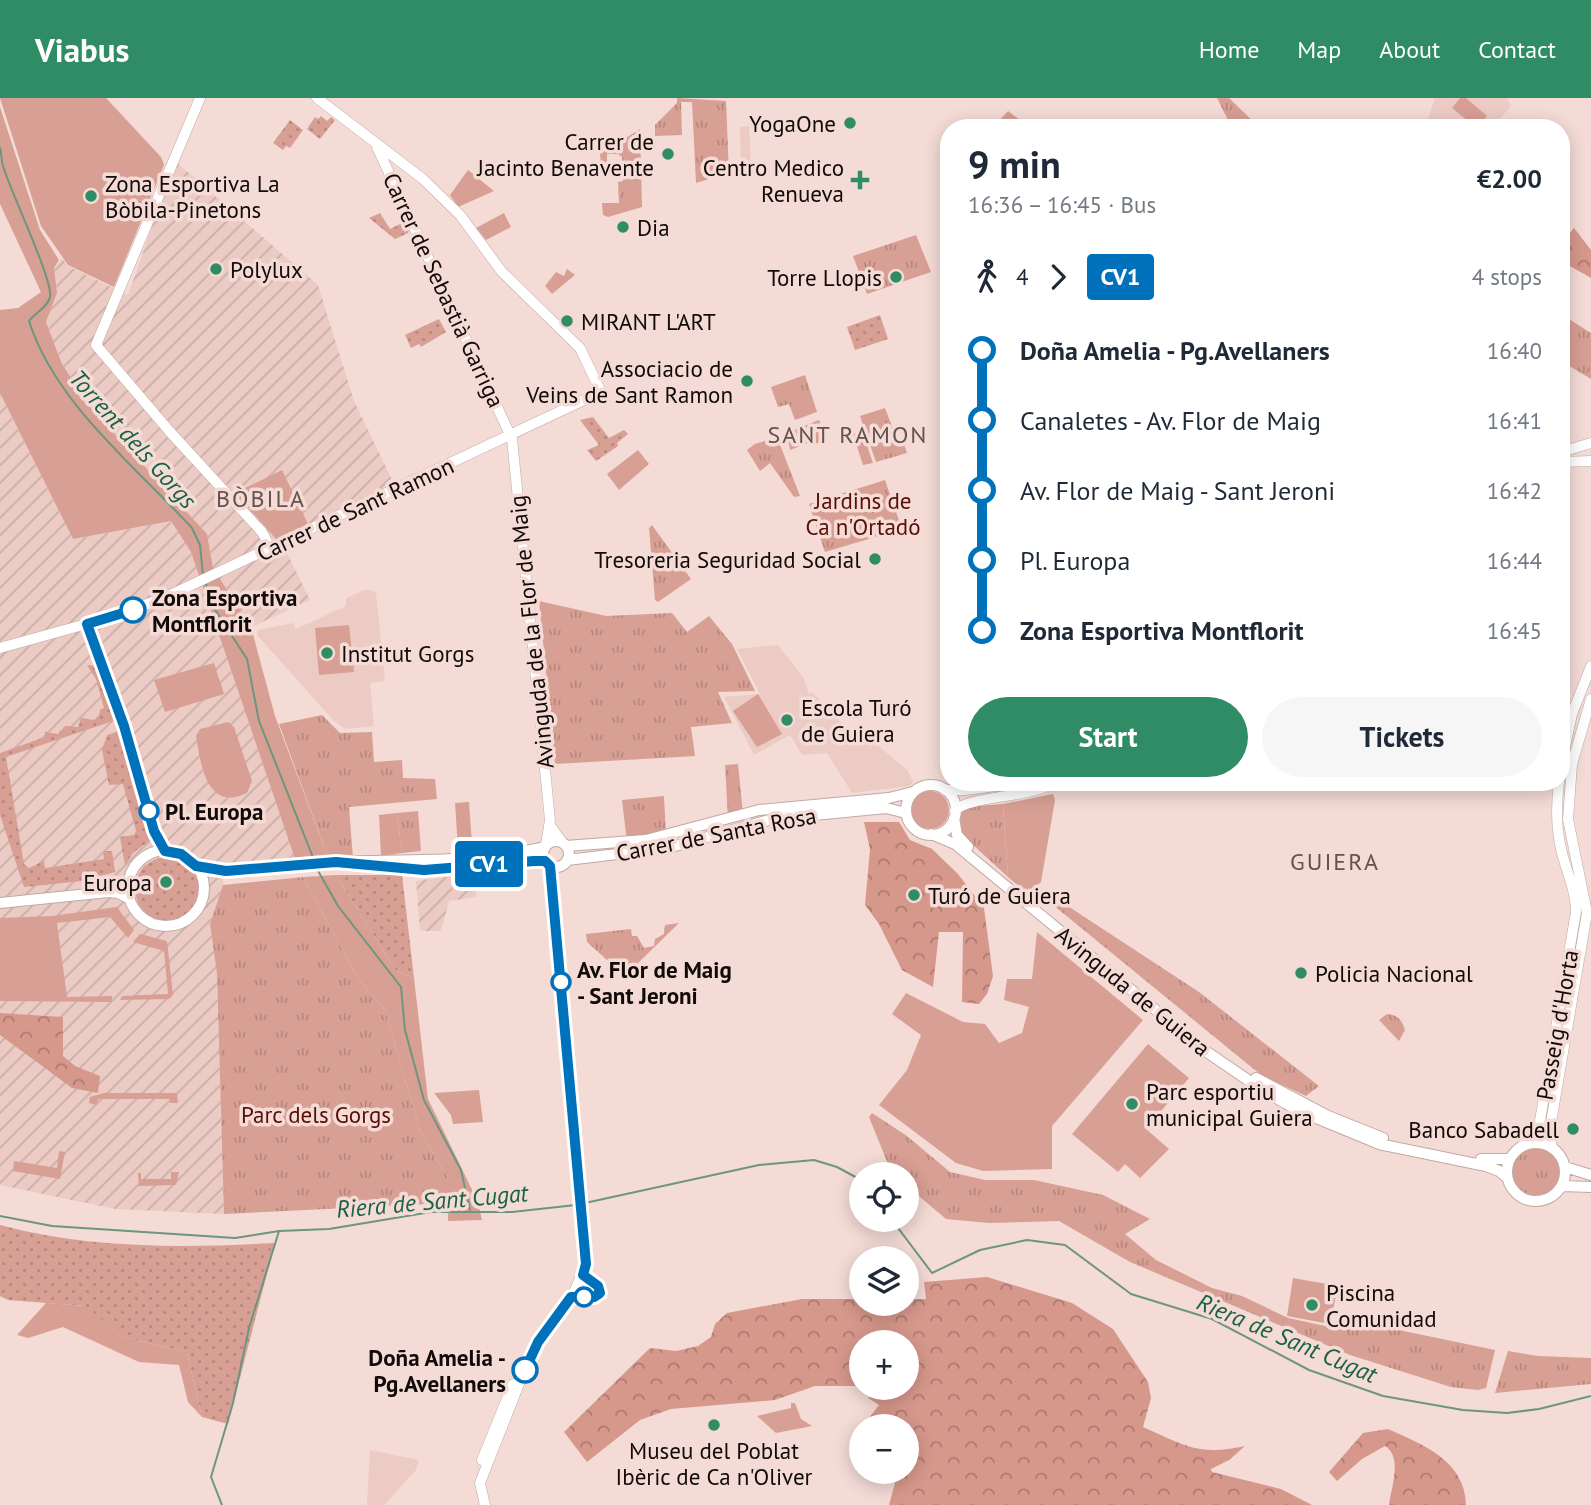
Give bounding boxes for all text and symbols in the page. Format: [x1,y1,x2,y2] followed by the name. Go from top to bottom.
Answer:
[35,28,129,71] text: Viabus
[1199,34,1259,65] text: Home
[1297,34,1341,65] text: Map
[1379,34,1440,65] text: About
[1478,34,1556,65] text: Contact
[749,109,836,138] place label: YogaOne
[842,115,858,131] marker: YogaOne
[476,127,654,182] place label: Carrer de Jacinto Benavente
[968,139,1061,188] text: 9 min
[660,146,676,162] marker: Carrer de Jacinto Benavente
[703,153,844,208] place label: Centro Medico Renueva
[1477,162,1542,195] text: €2.00
[377,168,511,412] street label: Carrer de Sebastià Garriga
[105,169,280,224] place label: Zona Esportiva La Bòbila-Pinetons
[850,170,870,190] marker: Centro Medico Renueva
[83,188,99,204] marker: Zona Esportiva La Bòbila-Pinetons
[968,190,1156,219] text: 16:36 – 16:45 · Bus
[637,213,670,242] place label: Dia
[615,219,631,235] marker: Dia
[230,255,303,284] place label: Polylux
[968,258,1006,296] icon: walk
[1039,258,1077,296] icon: forward
[208,261,224,277] marker: Polylux
[1101,261,1140,292] text: CV1
[1016,262,1029,291] text: 4
[1472,262,1542,291] text: 4 stops
[767,263,882,292] place label: Torre Llopis
[888,269,904,285] marker: Torre Llopis
[581,307,716,336] place label: MIRANT L'ART
[559,313,575,329] marker: MIRANT L'ART
[1020,334,1330,367] text: Doña Amelia - Pg.Avellaners
[1487,336,1542,365] text: 16:40
[525,354,733,409] place label: Associacio de Veins de Sant Ramon
[62,363,204,515] water label: Torrent dels Gorgs
[739,373,755,389] marker: Associacio de Veins de Sant Ramon
[1020,404,1321,437] text: Canaletes - Av. Flor de Maig
[1487,406,1542,435] text: 16:41
[768,419,928,450] district label: SANT RAMON
[252,451,458,567] street label: Carrer de Sant Ramon
[1020,474,1335,507] text: Av. Flor de Maig - Sant Jeroni
[1487,476,1542,505] text: 16:42
[216,483,306,514] district label: BÒBILA
[805,486,921,541] park label: Jardins de Ca n'Ortadó
[502,494,560,770] street label: Avinguda de la Flor de Maig
[1020,544,1130,577] text: Pl. Europa
[594,545,861,574] place label: Tresoreria Seguridad Social
[1487,546,1542,575] text: 16:44
[867,551,883,567] marker: Tresoreria Seguridad Social
[152,583,297,638] place label: Zona Esportiva Montflorit
[120,597,146,623] marker: Zona Esportiva Montflorit
[1020,614,1304,647] text: Zona Esportiva Montflorit
[1487,616,1542,645] text: 16:45
[341,639,474,668] place label: Institut Gorgs
[319,645,335,661] marker: Institut Gorgs
[801,693,912,748] place label: Escola Turó de Guiera
[968,697,1248,777] button: Start
[1262,697,1542,777] button: Tickets
[779,712,795,728] marker: Escola Turó de Guiera
[165,797,263,826] place label: Pl. Europa
[614,800,818,868] street label: Carrer de Santa Rosa
[139,801,159,821] marker: Pl. Europa
[449,841,529,887] line badge: CV1
[1290,846,1380,877] district label: GUIERA
[469,848,509,879] text: CV1
[83,868,152,897] place label: Europa
[158,874,174,890] marker: Europa
[928,881,1071,910] place label: Turó de Guiera
[906,887,922,903] marker: Turó de Guiera
[1050,920,1216,1062] street label: Avinguda de Guiera
[1530,948,1584,1102] street label: Passeig d'Horta
[577,955,732,1010] place label: Av. Flor de Maig - Sant Jeroni
[1315,959,1473,988] place label: Policia Nacional
[1293,965,1309,981] marker: Policia Nacional
[551,972,571,992] marker: Av. Flor de Maig - Sant Jeroni
[1146,1077,1313,1132] place label: Parc esportiu municipal Guiera
[1124,1096,1140,1112] marker: Parc esportiu municipal Guiera
[241,1100,391,1129] park label: Parc dels Gorgs
[1408,1115,1559,1144] place label: Banco Sabadell
[1565,1121,1581,1137] marker: Banco Sabadell
[849,1162,919,1484] map controls
[849,1162,919,1232] button: locate
[335,1177,531,1225] water label: Riera de Sant Cugat
[849,1246,919,1316] button: layers
[1326,1278,1437,1333] place label: Piscina Comunidad
[1192,1286,1383,1390] water label: Riera de Sant Cugat
[574,1287,594,1307] unlabelled marker
[1304,1297,1320,1313] marker: Piscina Comunidad
[849,1330,919,1400] button: +
[368,1343,506,1398] place label: Doña Amelia - Pg.Avellaners
[512,1357,538,1383] marker: Doña Amelia - Pg.Avellaners
[849,1414,919,1484] button: −
[706,1417,722,1433] marker: Museu del Poblat Ibèric de Ca n'Oliver
[616,1436,813,1491] place label: Museu del Poblat Ibèric de Ca n'Oliver

